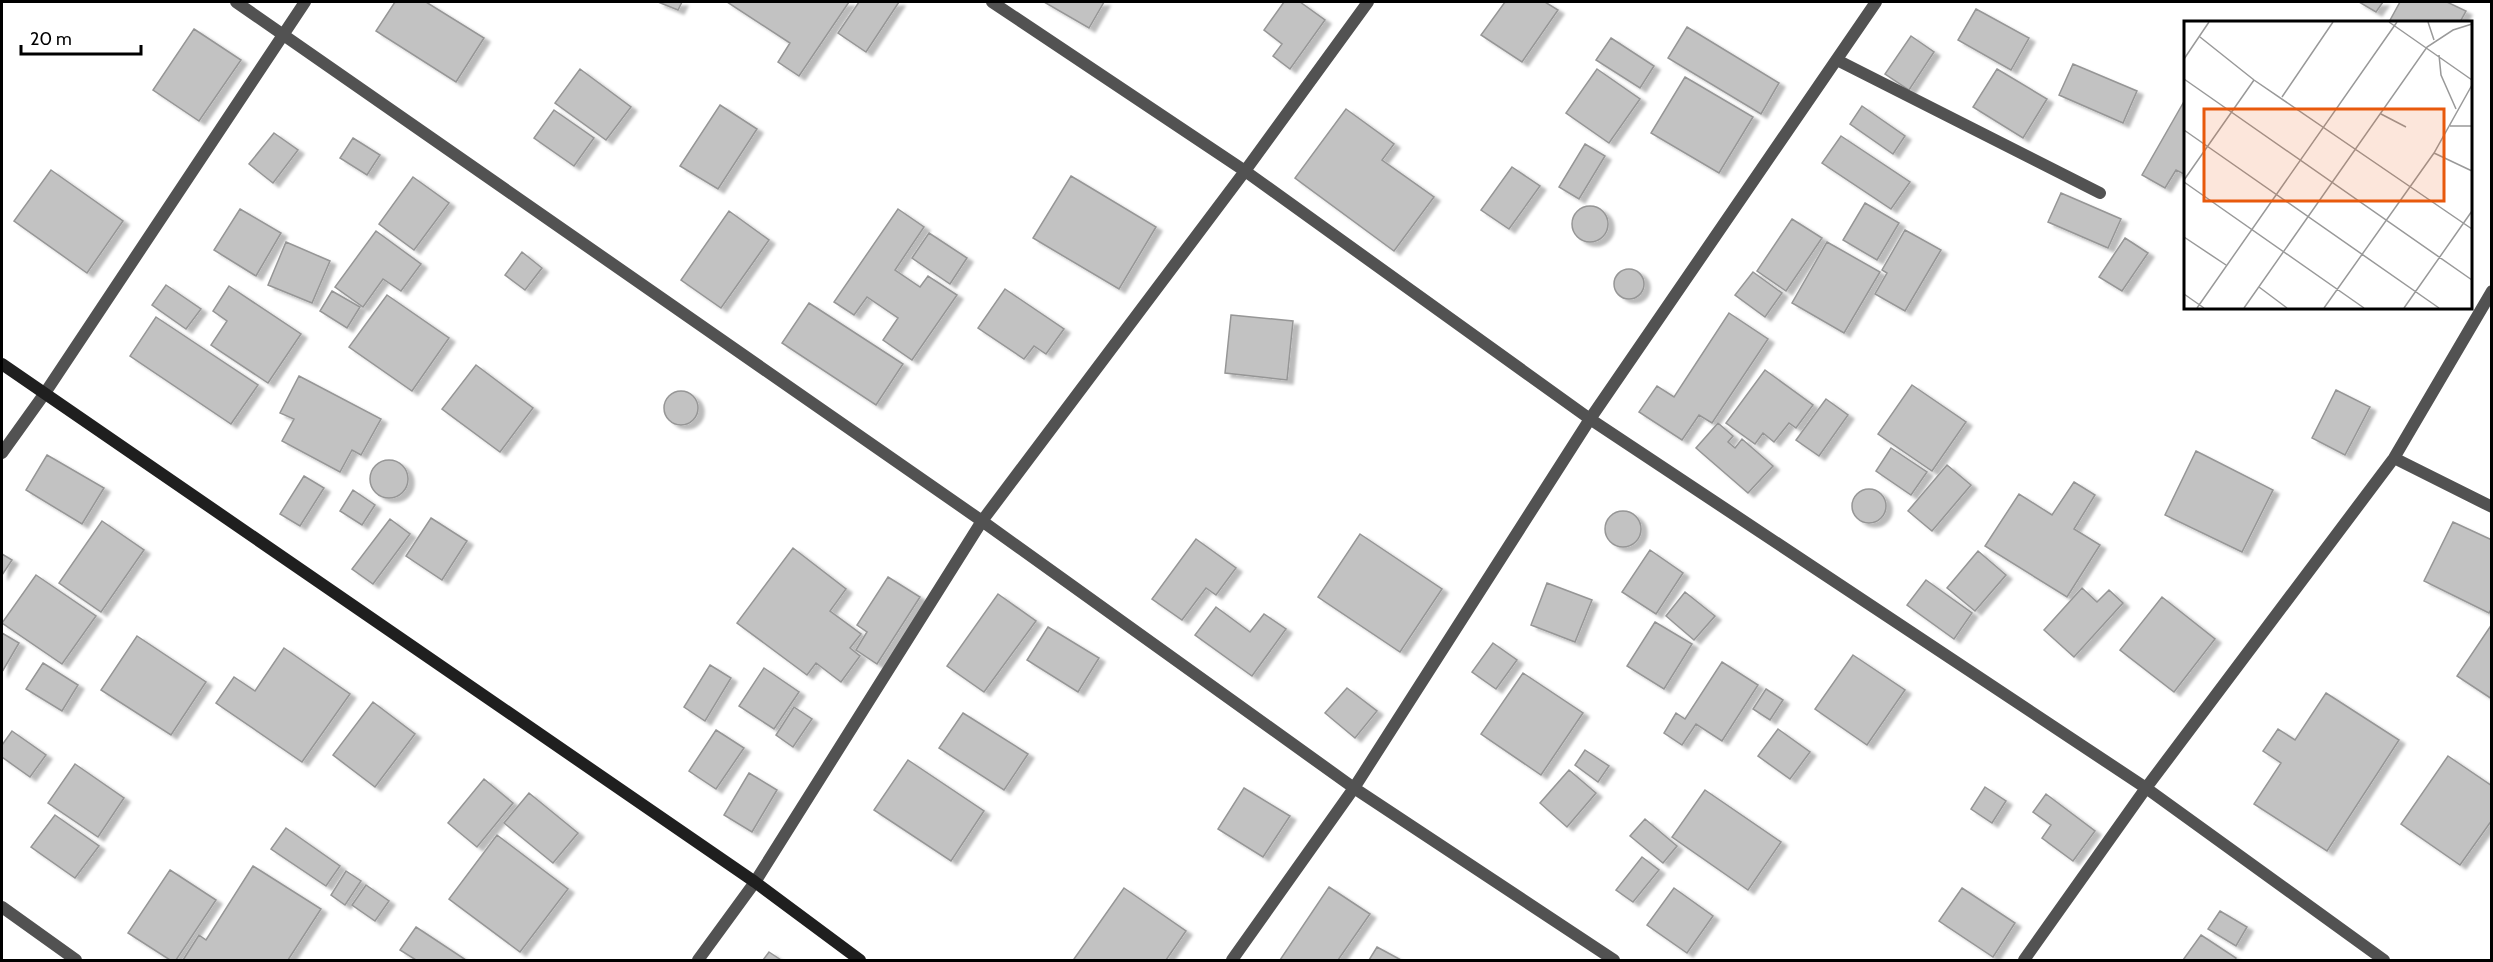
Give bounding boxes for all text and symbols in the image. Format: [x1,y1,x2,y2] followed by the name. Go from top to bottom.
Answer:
[21,18,141,56] scale bar
[2184,21,2472,309] inset map
[30,28,72,50] text: 20 m

